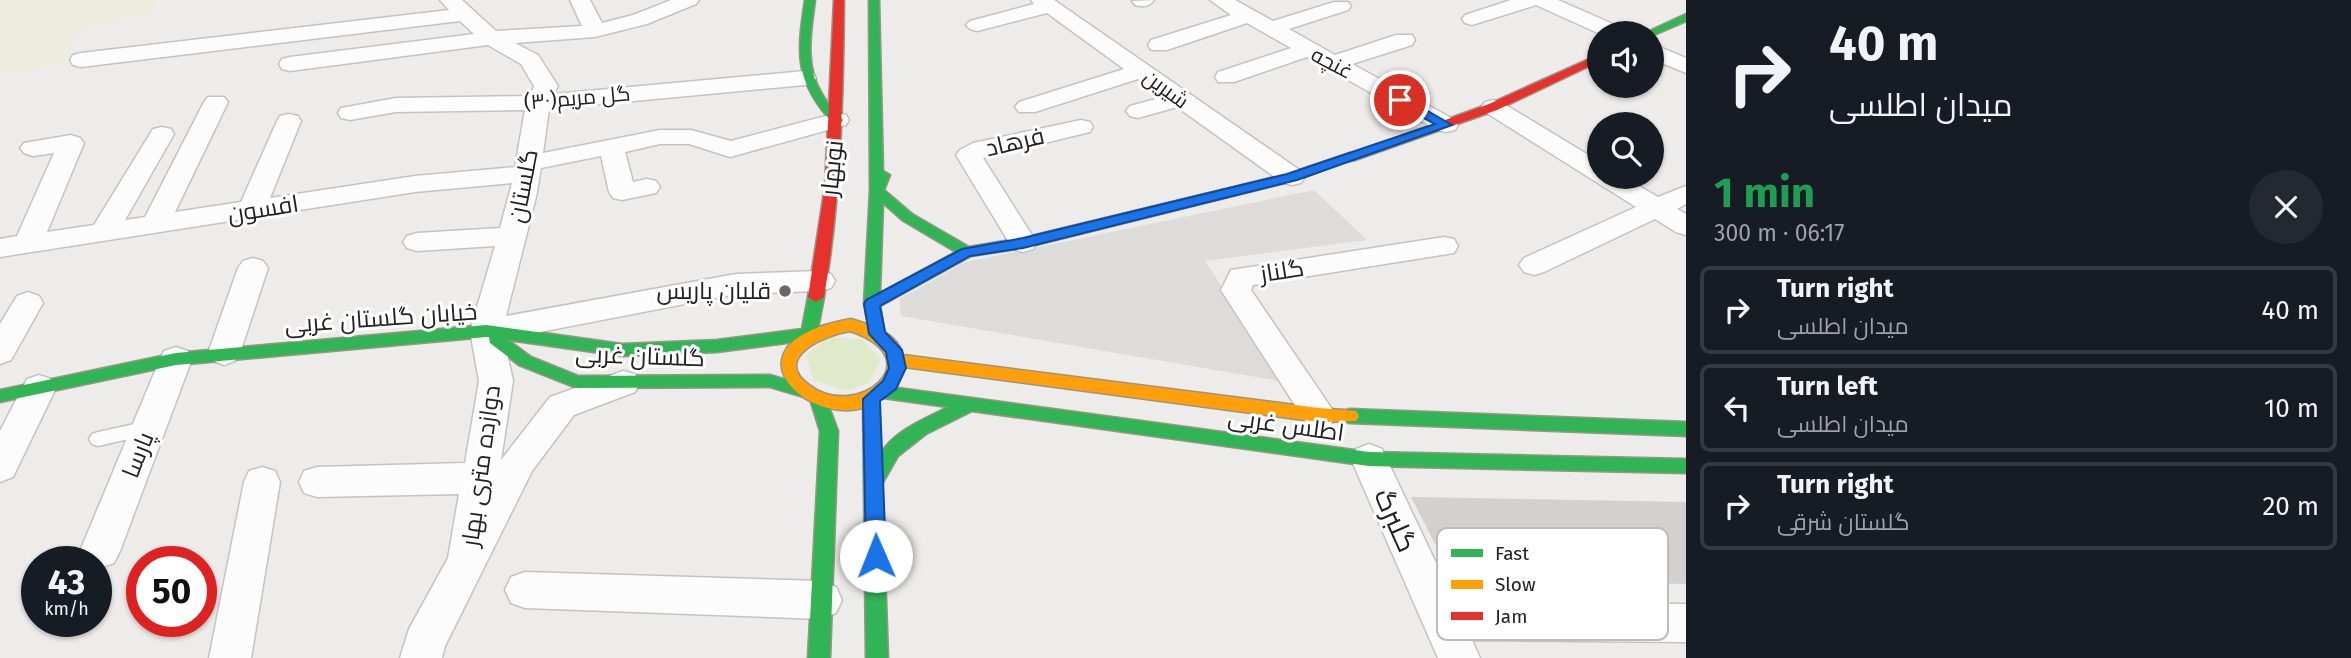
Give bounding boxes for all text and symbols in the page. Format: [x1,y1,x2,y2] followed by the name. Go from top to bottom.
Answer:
[1829,14,1938,73] text: 40 m
[1587,21,1664,189] map controls
[1587,21,1664,98] button: sound
[1714,28,1805,119] icon: right
[1306,41,1357,86] street label: غنچه
[1138,64,1194,114] street label: شیرین
[1370,70,1430,130] pin
[523,80,631,117] street label: گل مریم(۳۰)
[1381,81,1419,119] icon: arrive
[1829,86,2013,124] text: میدان اطلسی
[1587,112,1664,189] button: search
[983,122,1047,162] street label: فرهاد
[815,139,849,199] street label: نوبهار
[502,147,544,225] street label: گلستان
[1714,168,1815,218] text: 1 min
[2249,170,2323,244] button: close
[225,190,301,228] street label: افسون
[1714,219,1845,247] text: 300 m · 06:17
[1256,254,1306,289] street label: گلناز
[1777,273,1894,304] text: Turn right
[656,277,771,307] place label: قلیان پاریس
[777,283,793,299] marker: قلیان پاریس
[1718,291,1756,329] icon: right
[2261,295,2319,326] text: 40 m
[284,297,478,339] street label: خیابان گلستان غربی
[1777,312,1909,340] text: میدان اطلسی
[575,340,705,372] street label: گلستان غربی
[1777,371,1878,402] text: Turn left
[456,384,506,550] street label: دوازده متری بهار
[1718,389,1756,427] icon: left
[2264,393,2319,424] text: 10 m
[1226,403,1346,447] street label: اطلس غربی
[1777,410,1909,438] text: میدان اطلسی
[116,428,162,483] street label: پارسا
[1777,469,1894,500] text: Turn right
[1367,483,1424,557] street label: گلبرگ
[1718,487,1756,525] icon: right
[2262,491,2319,522] text: 20 m
[1777,508,1910,536] text: گلستان شرقی
[839,519,913,593] position arrow
[1437,528,1668,640] legend
[1495,542,1529,565] text: Fast
[126,546,217,637] speed limit sign: 50
[48,561,85,603] text: 43
[1495,573,1536,596] text: Slow
[44,598,89,620] text: km/h
[1495,605,1527,628] text: Jam

